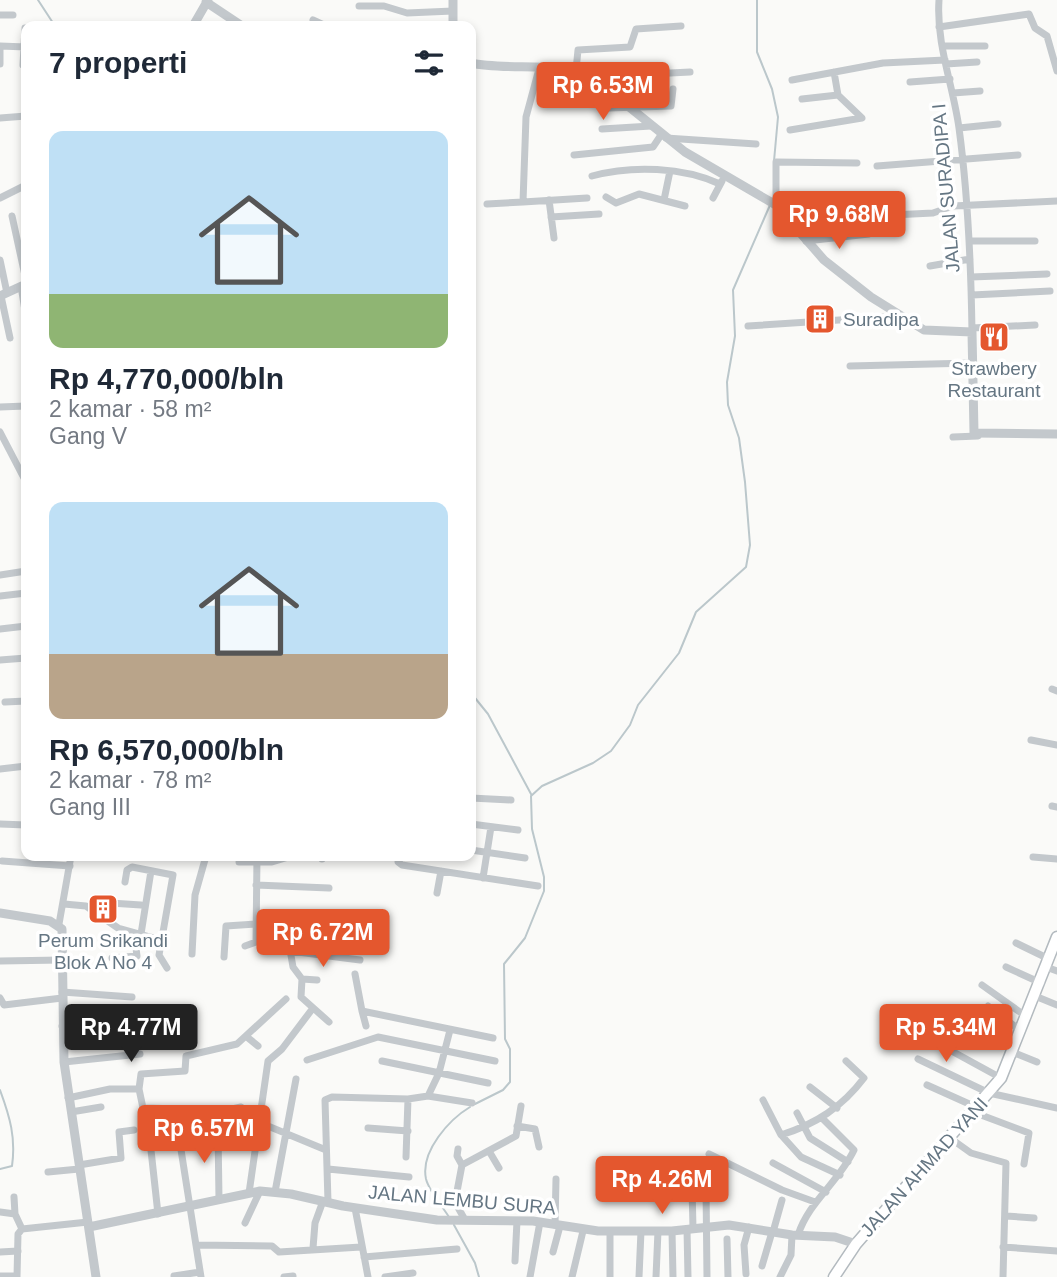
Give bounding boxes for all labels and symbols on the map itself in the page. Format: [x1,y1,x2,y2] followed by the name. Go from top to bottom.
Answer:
[531,62,675,122] pin: Rp 6.53M
[928,103,964,273] street label: JALAN SURADIPA I
[767,191,911,251] pin: Rp 9.68M
[803,302,837,336] building icon: Suradipa
[843,309,919,330] place label: Suradipa
[977,320,1011,354] restaurant icon: Strawbery Restaurant
[948,358,1041,401] place label: Strawbery Restaurant
[86,892,120,926] building icon: Perum Srikandi Blok A No 4
[251,909,395,969] pin: Rp 6.72M
[38,930,168,973] place label: Perum Srikandi Blok A No 4
[59,1004,203,1064] pin: Rp 4.77M
[874,1004,1018,1064] pin: Rp 5.34M
[856,1093,992,1241] street label: JALAN AHMAD YANI
[132,1106,276,1165] pin: Rp 6.57M
[590,1156,734,1216] pin: Rp 4.26M
[367,1181,557,1219] street label: JALAN LEMBU SURA

